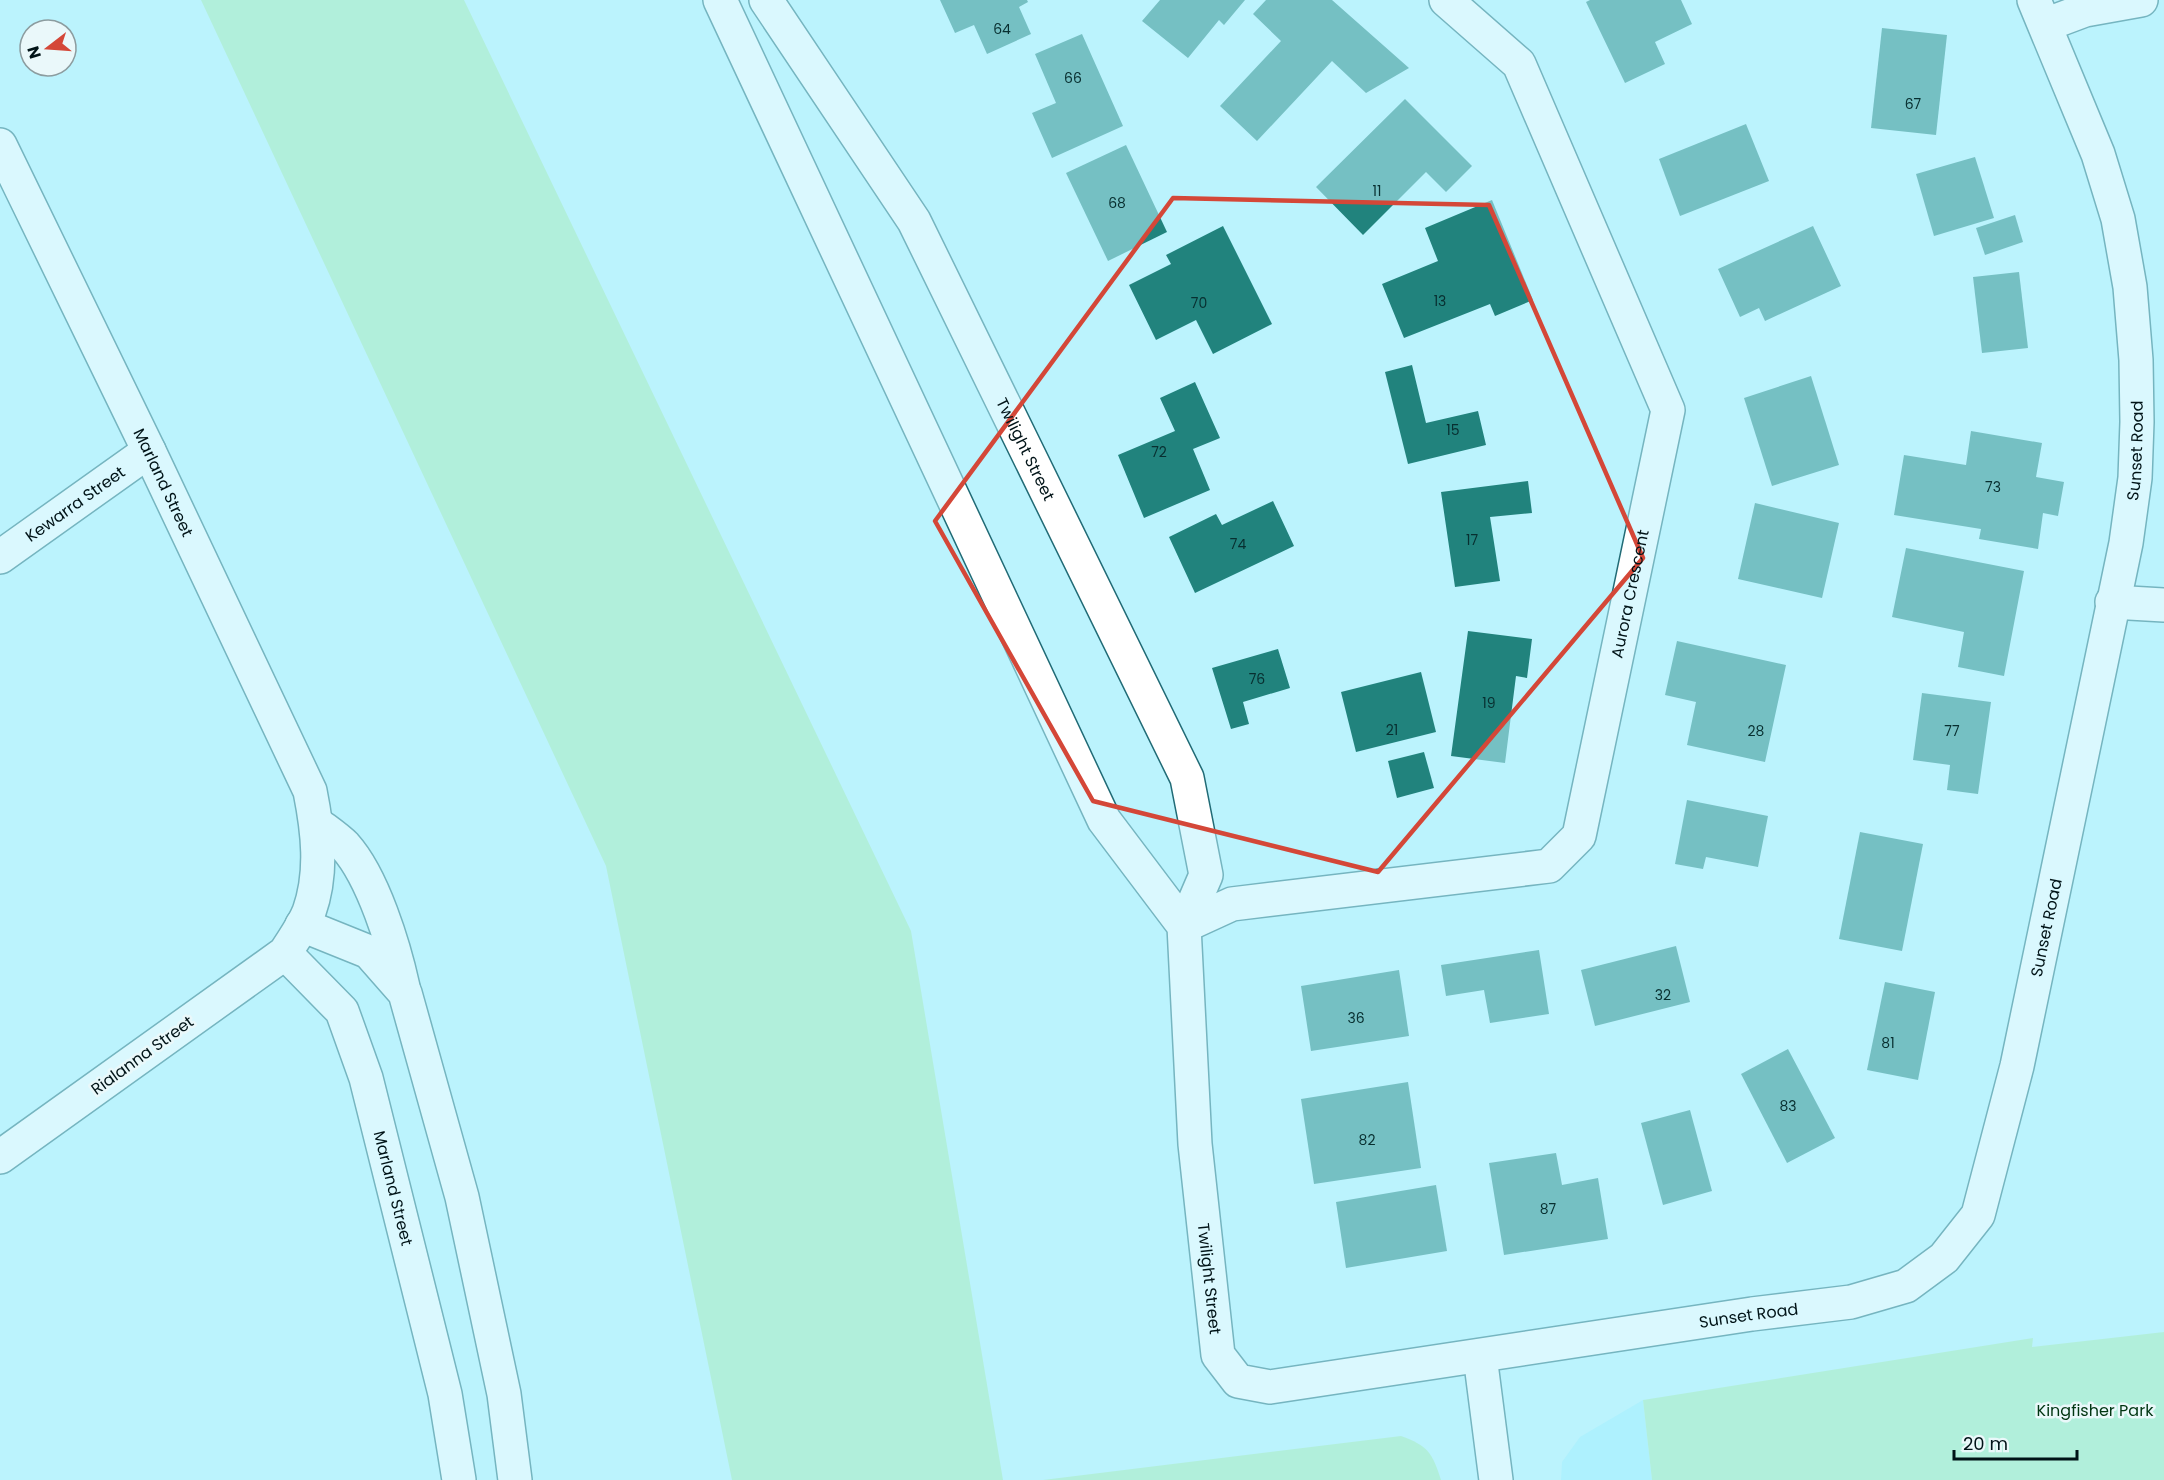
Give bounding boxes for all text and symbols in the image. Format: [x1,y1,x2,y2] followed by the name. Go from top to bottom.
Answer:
[18,18,78,78] north arrow
[993,19,1011,39] house number: 64
[21,43,47,61] text: N
[1064,68,1082,88] house number: 66
[1905,94,1922,114] house number: 67
[1373,181,1381,201] house number: 11
[1108,193,1126,213] house number: 68
[1434,291,1446,311] house number: 13
[1191,293,1207,313] house number: 70
[990,394,1060,505] street label: Twilight Street
[2121,400,2149,502] street label: Sunset Road
[1446,420,1460,440] house number: 15
[128,424,199,541] street label: Marland Street
[1151,442,1167,462] house number: 72
[21,461,130,547] street label: Kewarra Street
[1985,477,2001,497] house number: 73
[1605,527,1655,660] street label: Aurora Crescent
[1466,530,1478,550] house number: 17
[1230,534,1246,554] house number: 74
[1249,669,1265,689] house number: 76
[1482,693,1496,713] house number: 19
[1386,720,1398,740] house number: 21
[1748,721,1765,741] house number: 28
[1944,721,1960,741] house number: 77
[2025,876,2068,979] street label: Sunset Road
[1655,985,1671,1005] house number: 32
[1347,1008,1365,1028] house number: 36
[86,1010,198,1100] street label: Rialanna Street
[1881,1033,1895,1053] house number: 81
[1779,1096,1797,1116] house number: 83
[368,1128,419,1248] street label: Marland Street
[1359,1130,1375,1150] house number: 82
[1540,1199,1557,1219] house number: 87
[1192,1222,1227,1336] street label: Twilight Street
[1697,1298,1799,1334] street label: Sunset Road
[2037,1399,2154,1422] park label: Kingfisher Park
[1954,1423,2077,1461] scale bar
[1963,1431,2008,1456] text: 20 m

